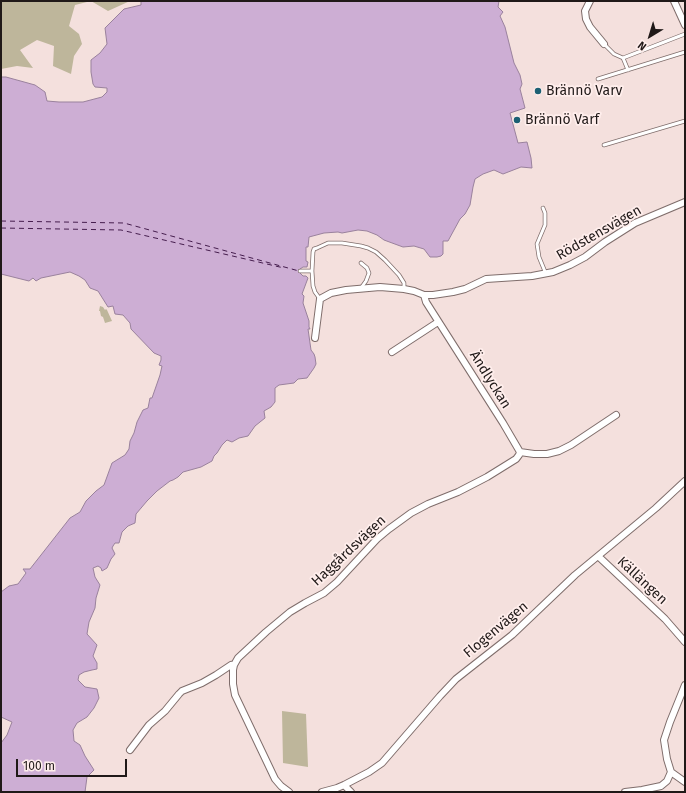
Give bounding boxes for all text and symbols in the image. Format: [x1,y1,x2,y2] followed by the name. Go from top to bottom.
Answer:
[630,16,670,56] north arrow
[635,38,649,53] text: N
[546,83,622,99] place label: Brännö Varv
[533,86,543,96] marker: Brännö Varv
[525,112,599,128] place label: Brännö Varf
[512,115,522,125] marker: Brännö Varf
[554,202,644,264] street label: Rödstensvägen
[466,348,514,412] street label: Ändlyckan
[308,512,390,590] street label: Haggårdsvägen
[613,554,671,608] street label: Källängen
[460,598,532,662] street label: Flogenvägen
[18,751,129,777] scale bar
[23,759,55,773] text: 100 m

